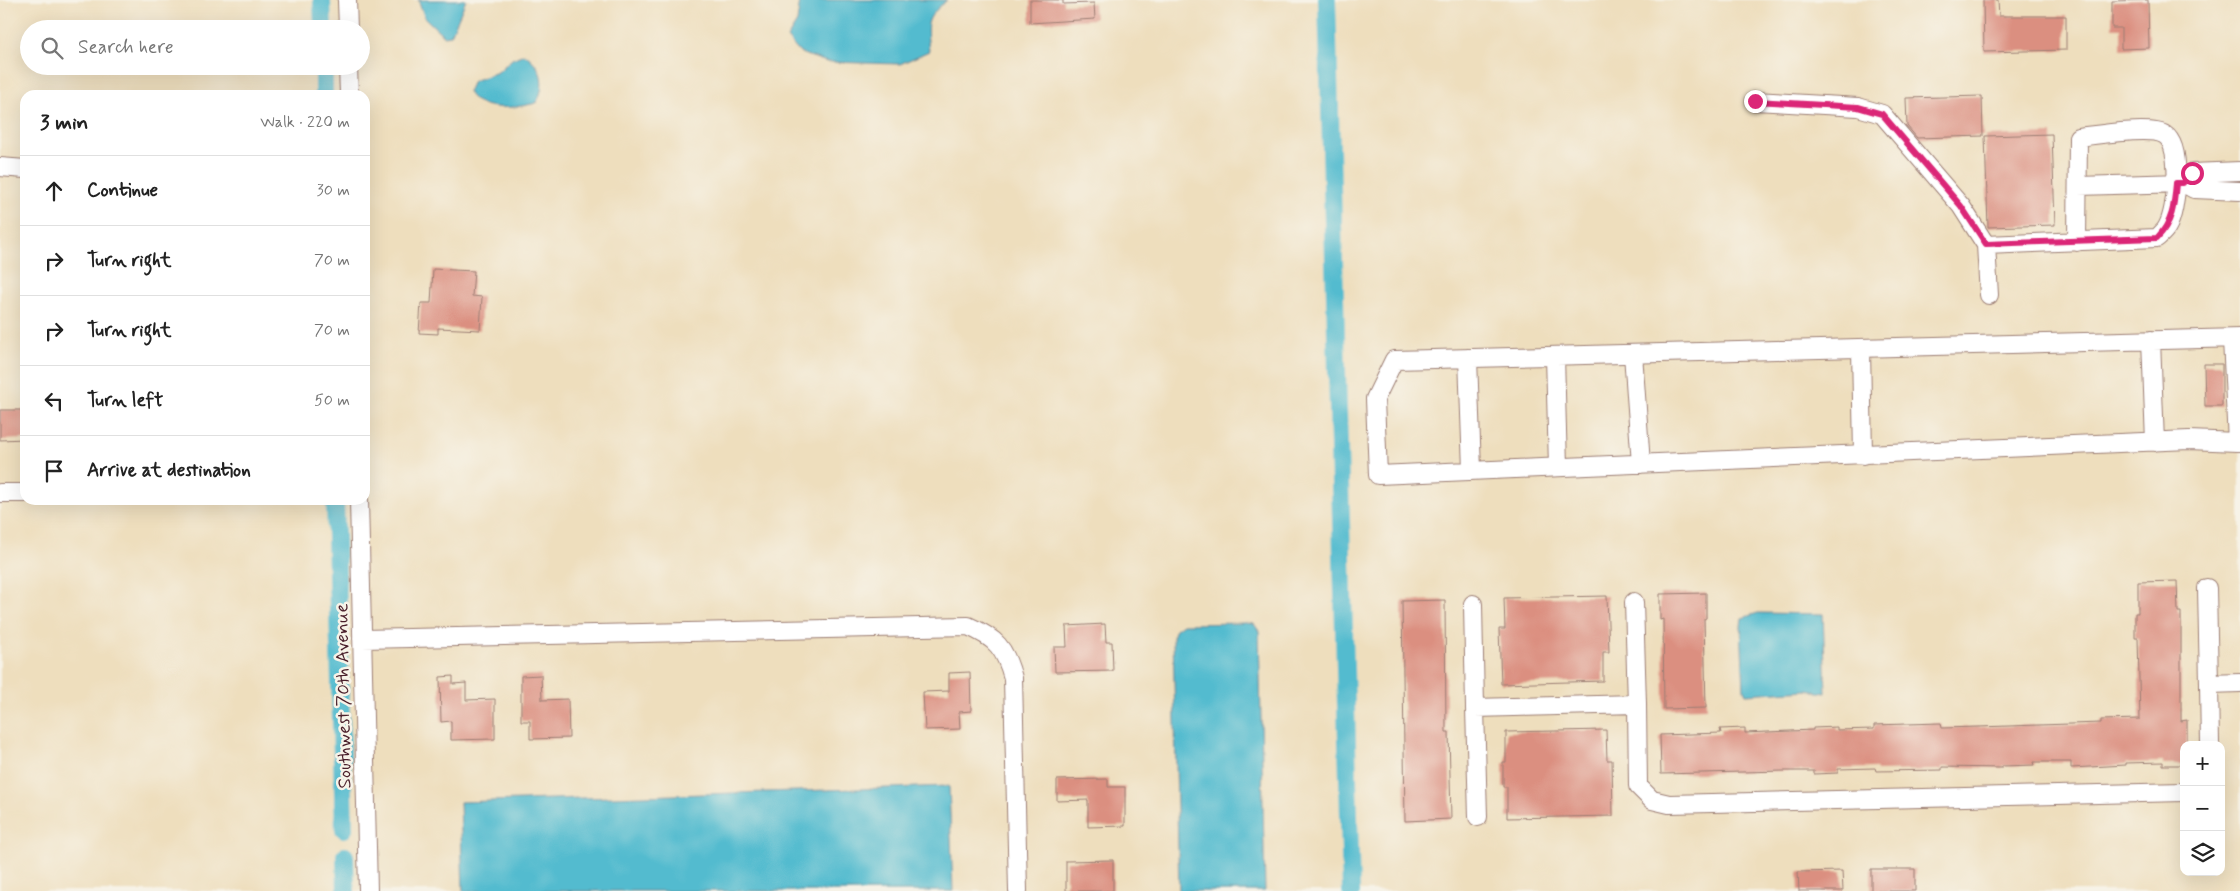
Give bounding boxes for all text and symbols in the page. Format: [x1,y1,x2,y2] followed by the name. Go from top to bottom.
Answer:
[20,20,370,75] search box
[38,34,66,62] icon: search
[78,35,174,60] text: Search here
[1744,90,1767,113] route end
[40,109,88,137] text: 3 min
[260,112,350,133] text: Walk · 220 m
[2181,162,2204,185] route start
[40,177,68,205] icon: ahead
[87,178,158,203] text: Continue
[317,180,350,201] text: 30 m
[40,247,68,275] icon: right
[87,248,171,273] text: Turn right
[314,250,350,271] text: 70 m
[40,317,68,345] icon: right
[87,318,171,343] text: Turn right
[314,320,350,341] text: 70 m
[40,387,68,415] icon: left
[87,388,163,413] text: Turn left
[314,390,350,411] text: 50 m
[40,457,68,485] icon: arrive
[87,458,251,483] text: Arrive at destination
[329,603,358,789] street label: Southwest 70th Avenue
[2180,741,2225,876] map controls
[2180,741,2225,786] button: +
[2180,786,2225,831] button: −
[2180,831,2225,876] button: layers

